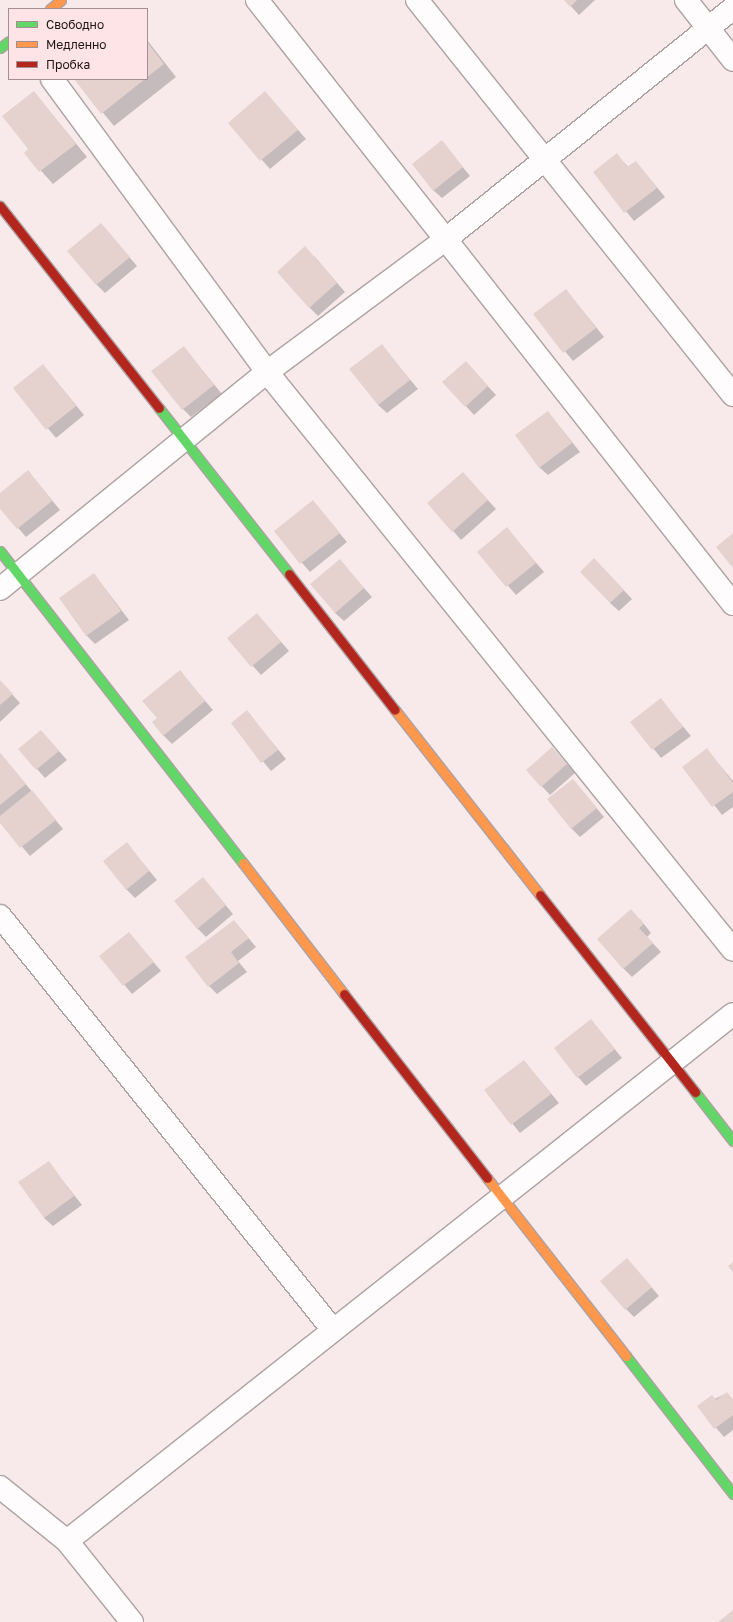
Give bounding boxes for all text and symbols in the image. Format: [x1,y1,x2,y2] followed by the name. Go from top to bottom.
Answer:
[8,8,148,80] legend
[46,17,104,32] text: Свободно
[46,37,106,52] text: Медленно
[46,57,90,72] text: Пробка

